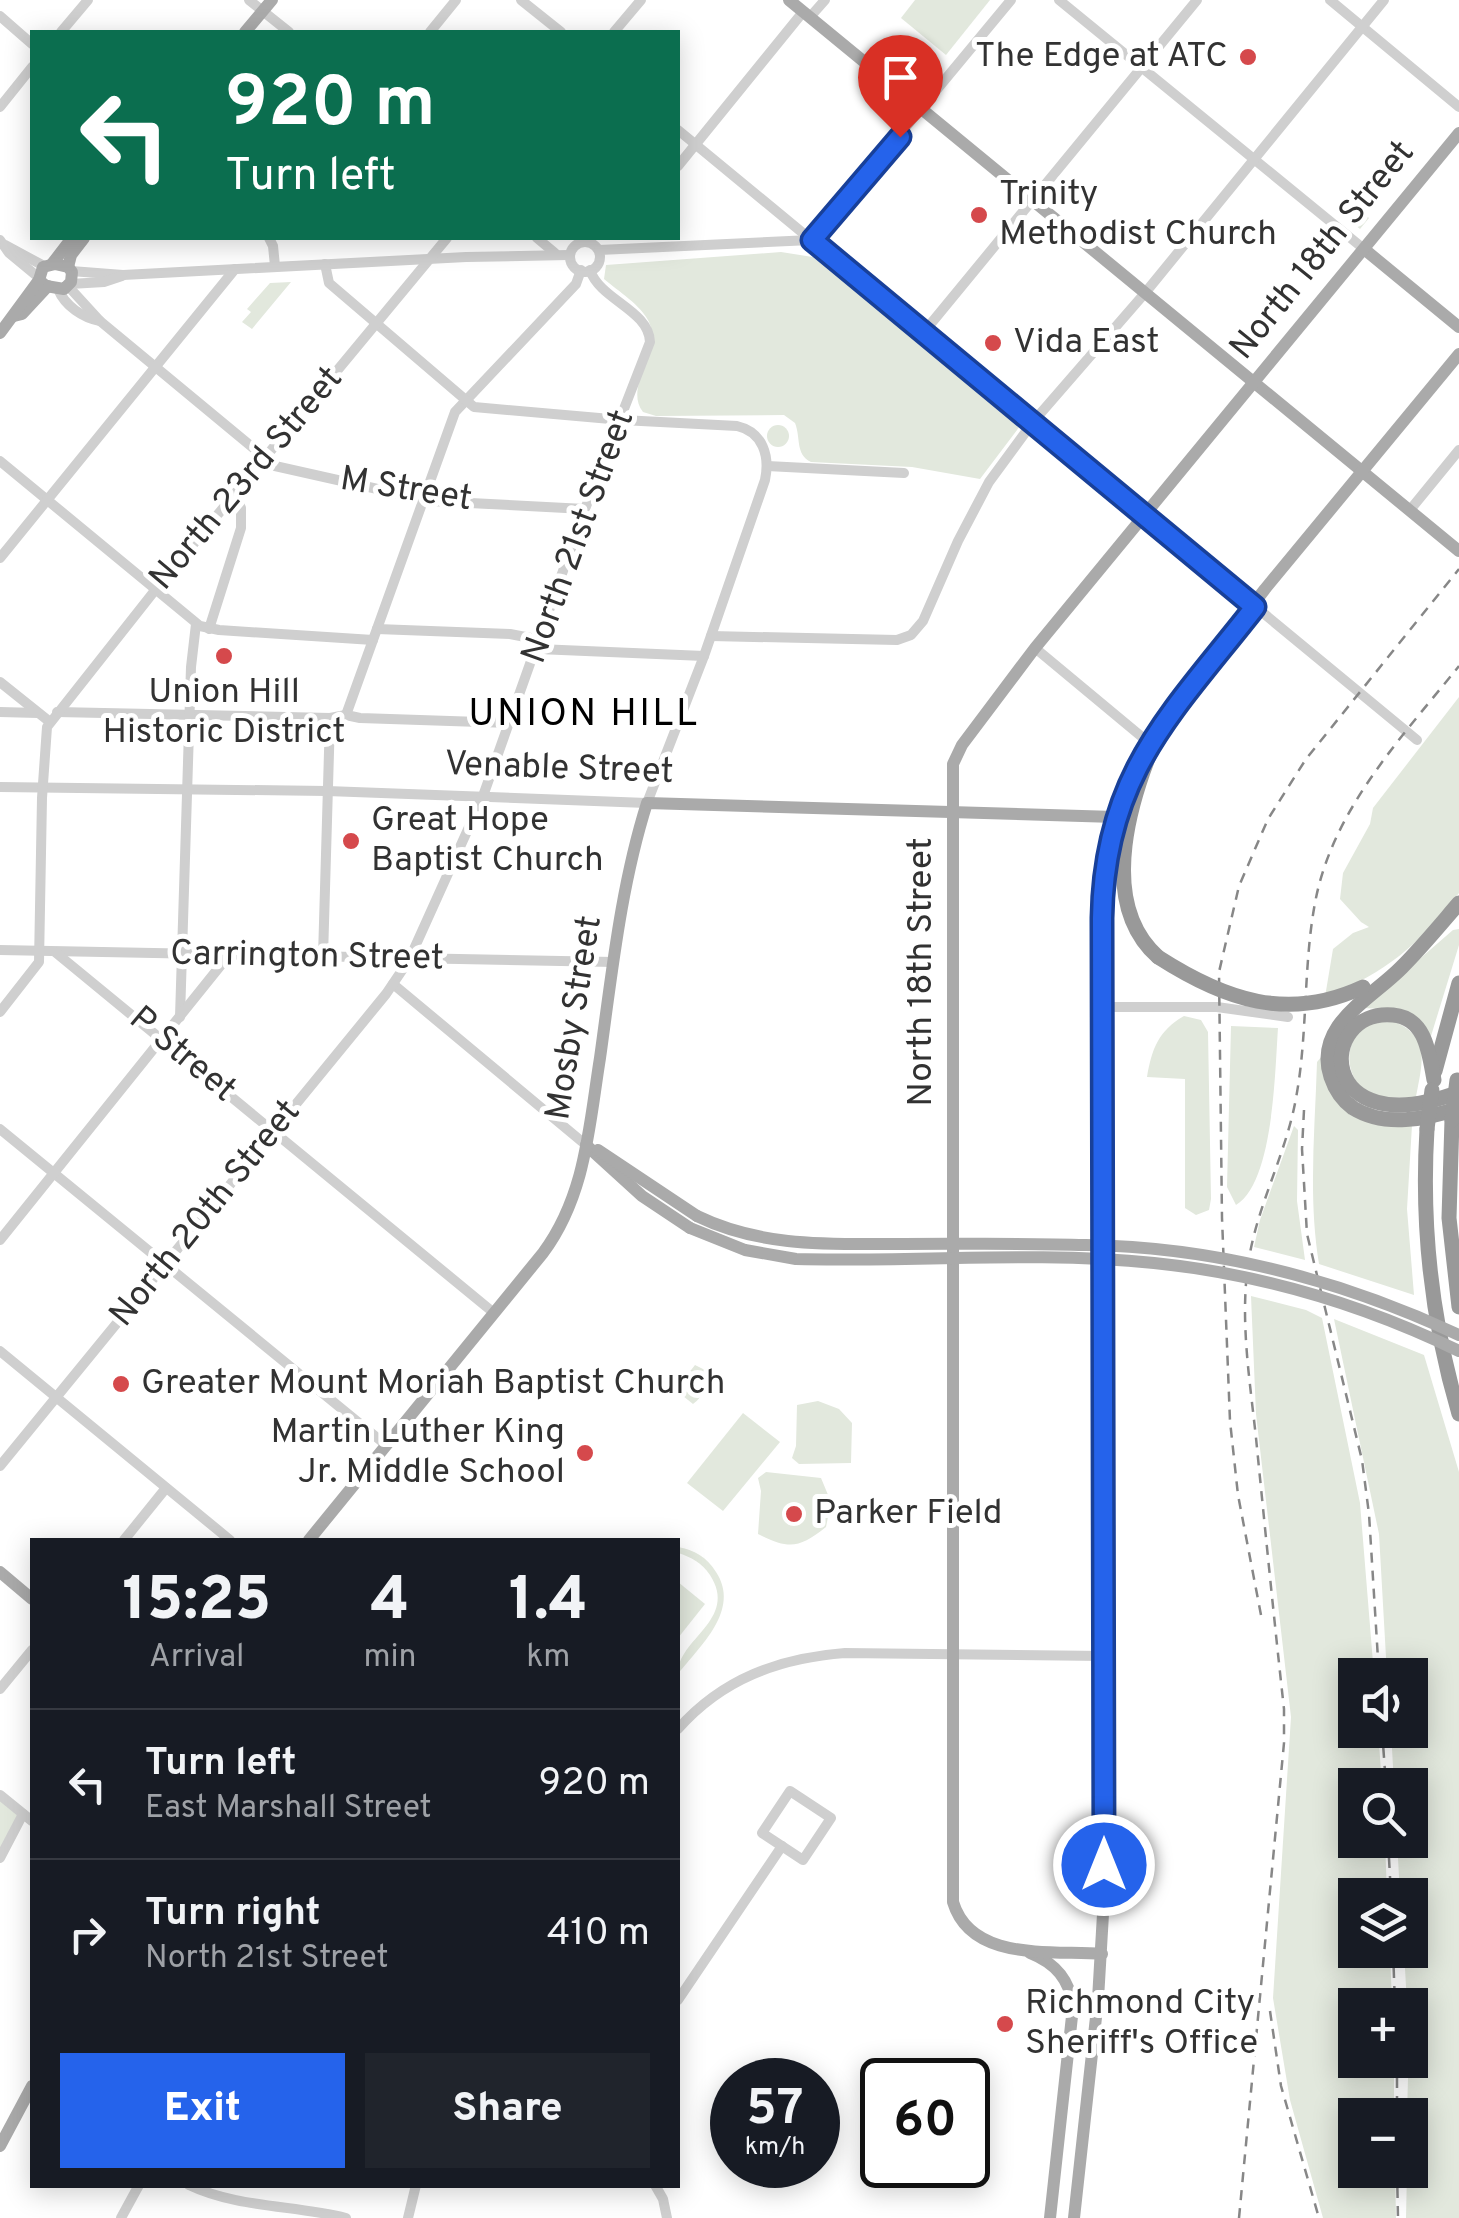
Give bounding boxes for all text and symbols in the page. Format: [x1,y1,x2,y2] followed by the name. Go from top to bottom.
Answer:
[858,35,943,138] pin
[975,35,1228,79] place label: The Edge at ATC
[1237,46,1259,68] marker: The Edge at ATC
[873,50,928,105] icon: arrive
[225,62,436,151] text: 920 m
[60,70,190,200] icon: left
[1221,132,1425,370] street label: North 18th Street
[225,149,396,206] text: Turn left
[999,173,1277,257] place label: Trinity Methodist Church
[968,204,990,226] marker: Trinity Methodist Church
[1013,321,1160,365] place label: Vida East
[982,332,1004,354] marker: Vida East
[141,358,353,600] street label: North 23rd Street
[513,404,645,670] street label: North 21st Street
[337,458,475,522] street label: M Street
[213,645,235,667] marker: Union Hill Historic District
[102,671,346,755] place label: Union Hill Historic District
[468,691,700,740] district label: UNION HILL
[444,743,674,795] street label: Venable Street
[371,799,604,883] place label: Great Hope Baptist Church
[340,830,362,852] marker: Great Hope Baptist Church
[900,837,944,1107] street label: North 18th Street
[537,913,613,1123] street label: Mosby Street
[170,933,444,981] street label: Carrington Street
[119,997,245,1113] street label: P Street
[101,1092,311,1336] street label: North 20th Street
[141,1362,726,1406] place label: Greater Mount Moriah Baptist Church
[110,1373,132,1395] marker: Greater Mount Moriah Baptist Church
[271,1411,565,1495] place label: Martin Luther King Jr. Middle School
[574,1442,596,1464] marker: Martin Luther King Jr. Middle School
[814,1492,1002,1536] place label: Parker Field
[783,1503,805,1525] marker: Parker Field
[122,1565,271,1641] text: 15:25
[371,1565,410,1641] text: 4
[509,1565,588,1641] text: 1.4
[149,1638,244,1678] text: Arrival
[363,1638,417,1678] text: min
[526,1638,570,1678] text: km
[1338,1658,1428,2188] map controls
[1338,1658,1428,1748] button: sound
[145,1740,297,1789] text: Turn left
[60,1757,115,1812] icon: left
[539,1760,650,1809] text: 920 m
[1338,1768,1428,1858] button: search
[145,1789,432,1829] text: East Marshall Street
[1052,1813,1156,1917] position arrow
[1338,1878,1428,1968] button: layers
[145,1890,320,1939] text: Turn right
[60,1907,115,1962] icon: right
[547,1910,650,1959] text: 410 m
[145,1939,389,1979] text: North 21st Street
[1025,1982,1258,2066] place label: Richmond City Sheriff's Office
[1338,1988,1428,2078] button: +
[994,2013,1016,2035] marker: Richmond City Sheriff's Office
[60,2053,345,2168] button: Exit
[365,2053,650,2168] button: Share
[860,2058,990,2188] speed limit sign: 60
[746,2079,804,2142] text: 57
[1338,2098,1428,2188] button: −
[745,2132,805,2164] text: km/h

